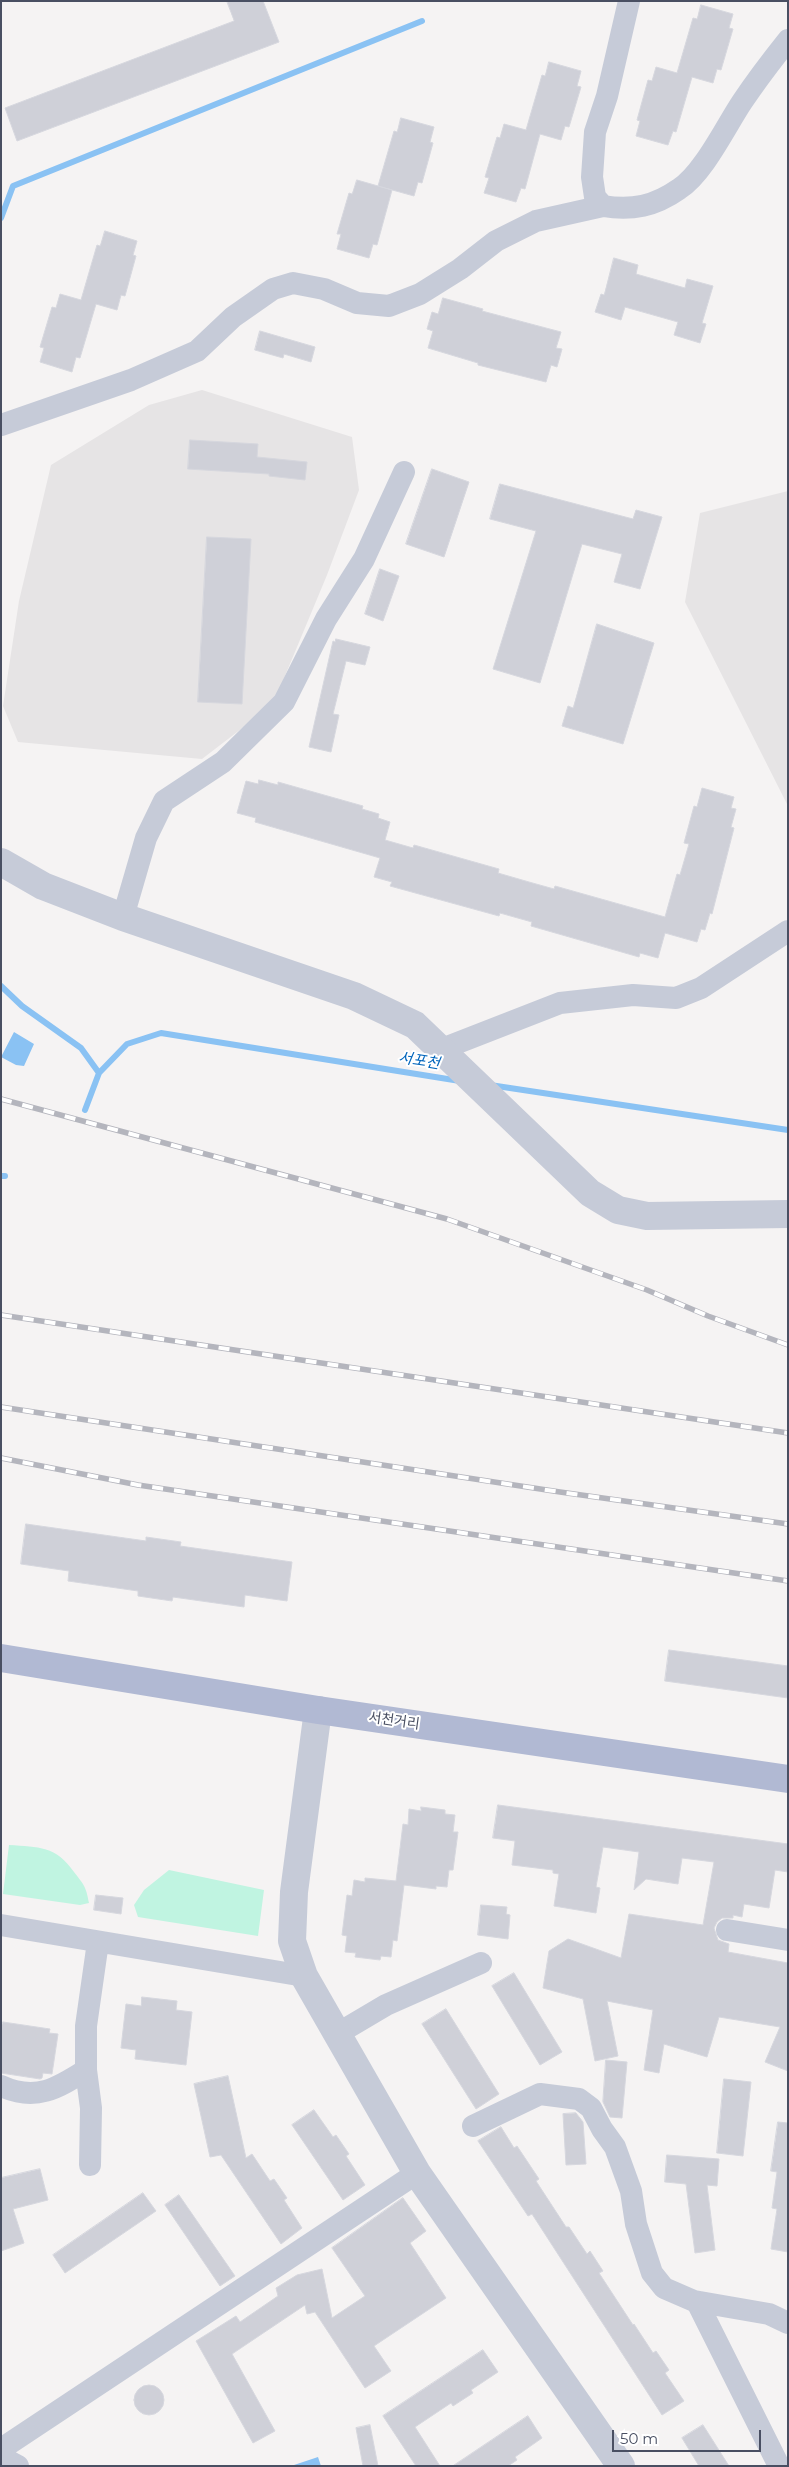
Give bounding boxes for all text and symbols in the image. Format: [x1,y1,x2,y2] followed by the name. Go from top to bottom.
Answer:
[397,1049,441,1073] water label: 서포천
[367,1709,421,1733] street label: 서천거리
[614,2420,763,2452] scale bar
[620,2429,658,2448] text: 50 m

